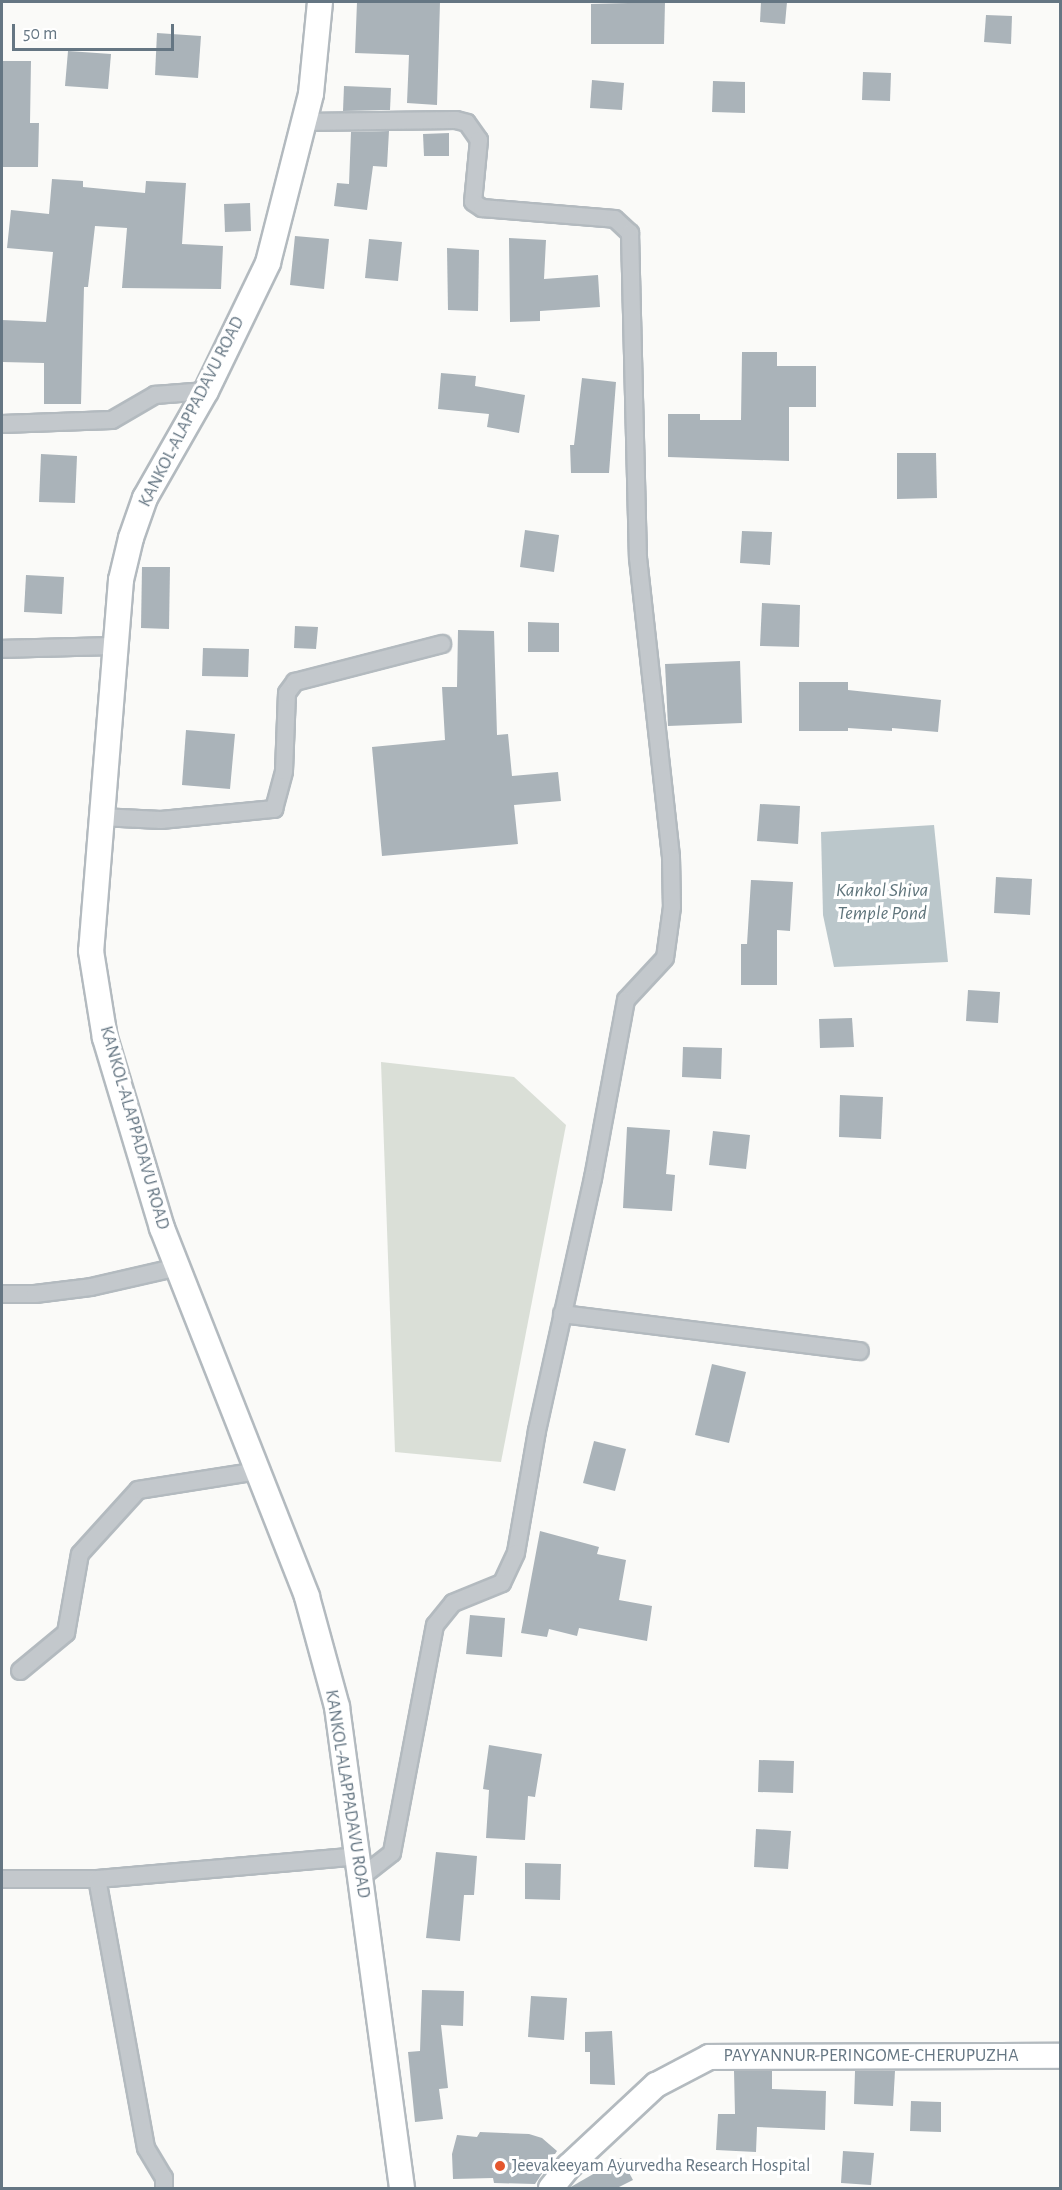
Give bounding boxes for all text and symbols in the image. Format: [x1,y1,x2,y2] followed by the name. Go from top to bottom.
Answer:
[15,12,177,50] scale bar
[23,25,57,43] text: 50 m
[135,313,249,511] street label: KANKOL-ALAPPADAVU ROAD
[836,879,928,926] water label: Kankol Shiva Temple Pond
[95,1024,173,1232] street label: KANKOL-ALAPPADAVU ROAD
[320,1688,374,1900] street label: KANKOL-ALAPPADAVU ROAD
[723,2045,1019,2067] street label: PAYYANNUR-PERINGOME-CHERUPUZHA
[512,2155,811,2177] place label: Jeevakeeyam Ayurvedha Research Hospital
[493,2159,507,2173] marker: Jeevakeeyam Ayurvedha Research Hospital

